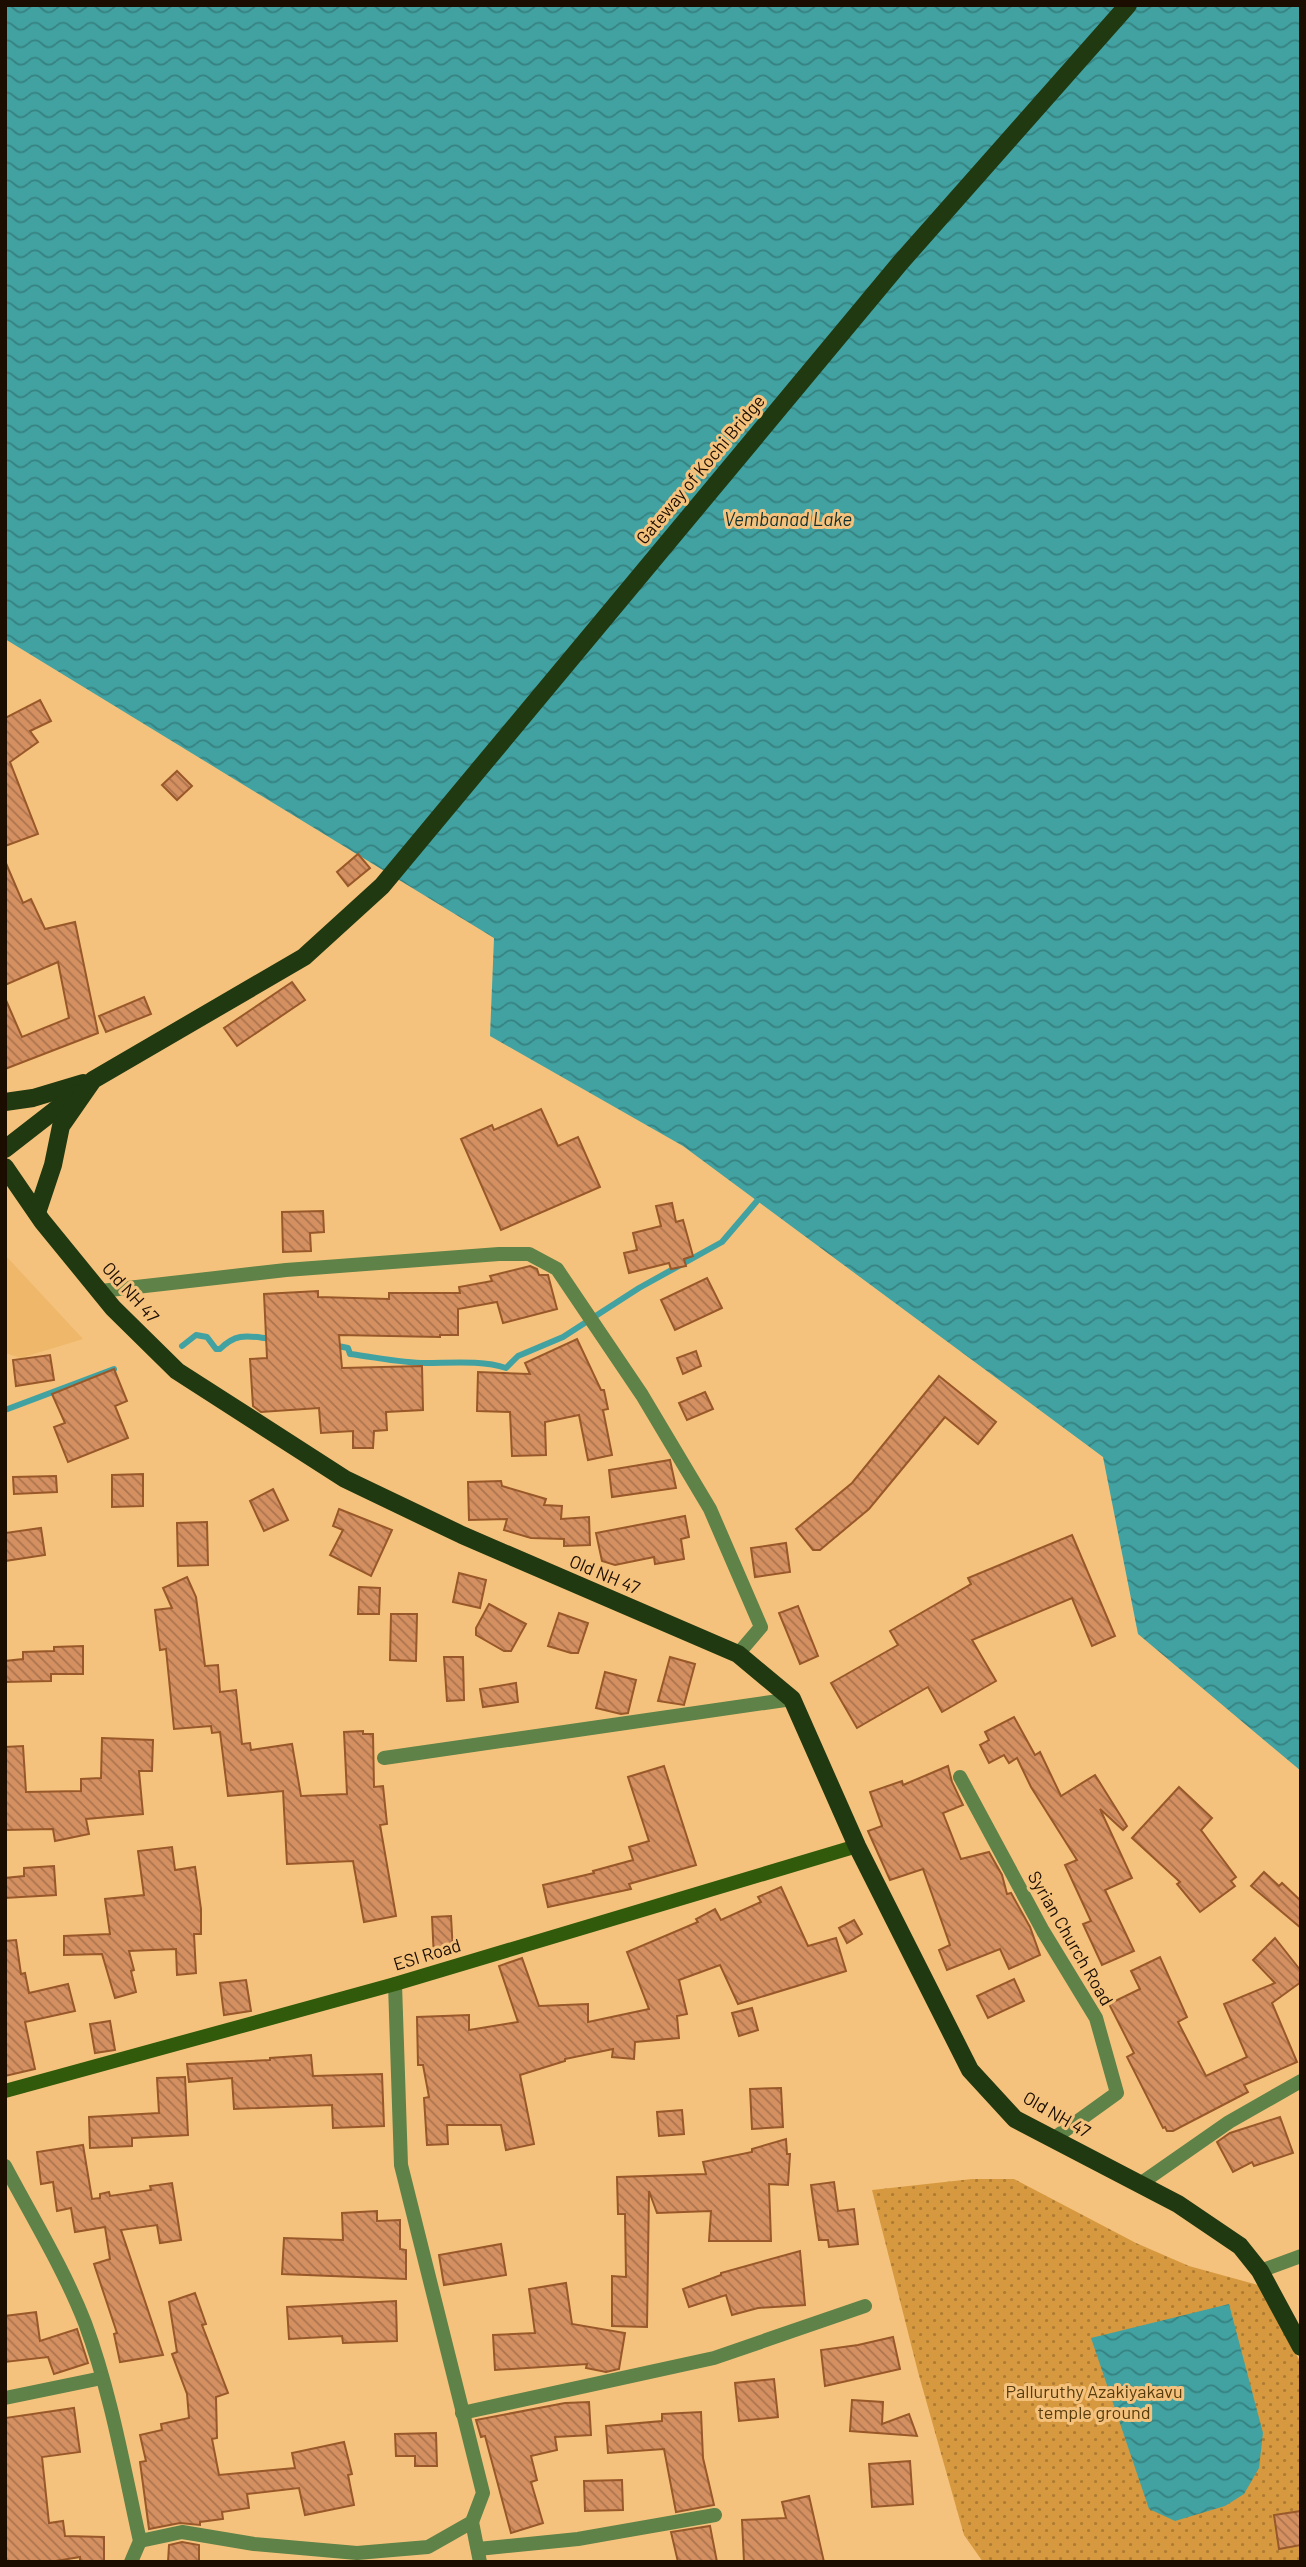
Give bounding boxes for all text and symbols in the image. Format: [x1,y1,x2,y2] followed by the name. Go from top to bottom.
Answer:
[631,390,769,548] street label: Gateway of Kochi Bridge
[724,507,852,530] water label: Vembanad Lake
[98,1257,164,1327] street label: Old NH 47
[567,1549,644,1599] street label: Old NH 47
[1024,1867,1118,2009] street label: Syrian Church Road
[391,1933,463,1975] street label: ESI Road
[1019,2086,1095,2142] street label: Old NH 47
[1005,2380,1183,2423] park label: Palluruthy Azakiyakavu temple ground

